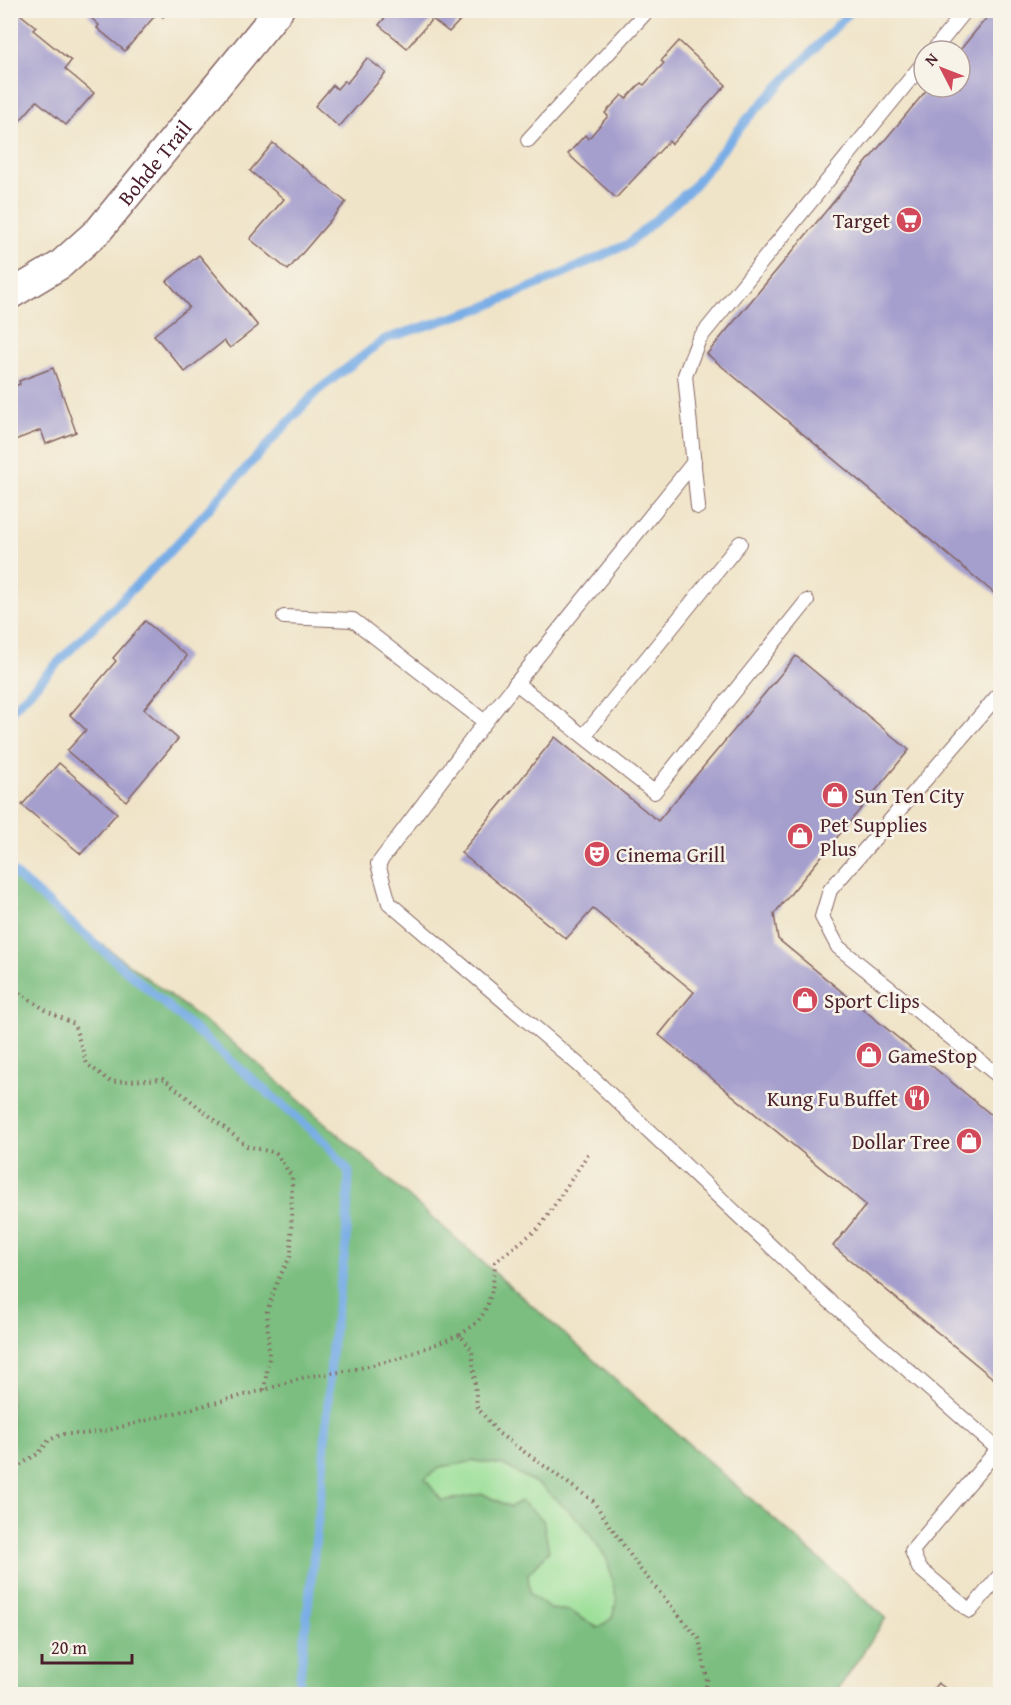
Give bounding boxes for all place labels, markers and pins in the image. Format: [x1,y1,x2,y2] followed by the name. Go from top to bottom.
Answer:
[833,205,891,236] place label: Target
[894,205,924,235] supermarket icon: Target
[820,780,850,810] shop icon: Sun Ten City
[854,780,965,811] place label: Sun Ten City
[820,809,927,864] place label: Pet Supplies Plus
[785,821,815,851] shop icon: Pet Supplies Plus
[582,839,612,869] theatre icon: Cinema Grill
[616,839,725,870] place label: Cinema Grill
[790,985,820,1015] shop icon: Sport Clips
[824,985,920,1016] place label: Sport Clips
[854,1040,884,1070] shop icon: GameStop
[888,1040,977,1071] place label: GameStop
[767,1083,899,1114] place label: Kung Fu Buffet
[902,1083,932,1113] restaurant icon: Kung Fu Buffet
[852,1126,950,1157] place label: Dollar Tree
[954,1126,984,1156] shop icon: Dollar Tree

